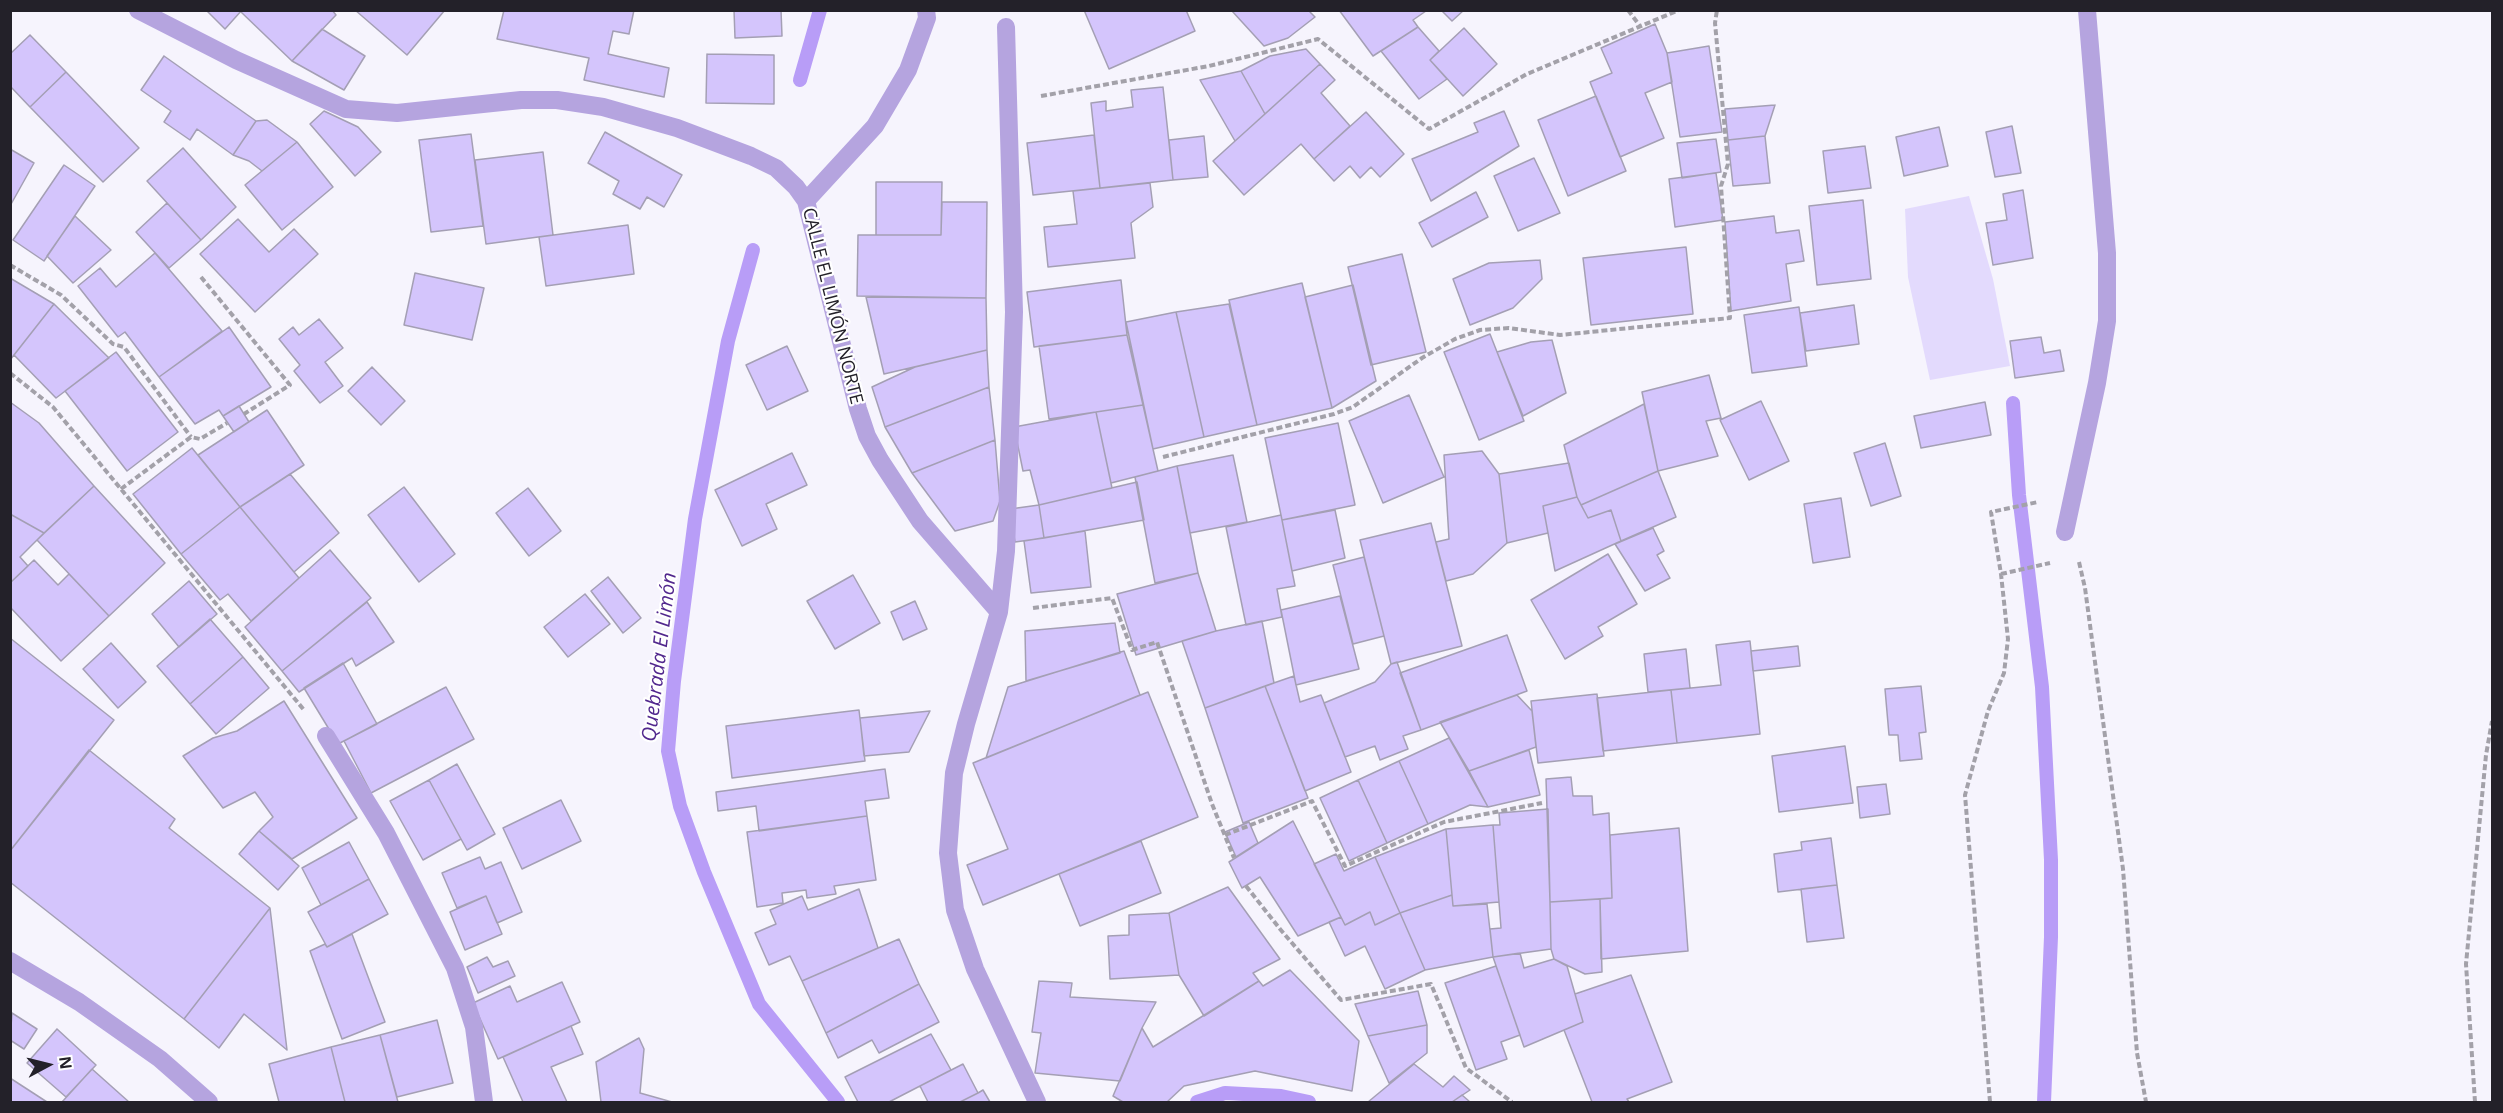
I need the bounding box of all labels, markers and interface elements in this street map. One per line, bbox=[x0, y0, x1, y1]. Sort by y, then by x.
street label: CALLE EL LIMÓN NORTE bbox=[797, 206, 867, 406]
water label: Quebrada El Limón bbox=[638, 571, 682, 743]
north arrow bbox=[18, 1035, 78, 1095]
text: N bbox=[54, 1055, 78, 1071]

